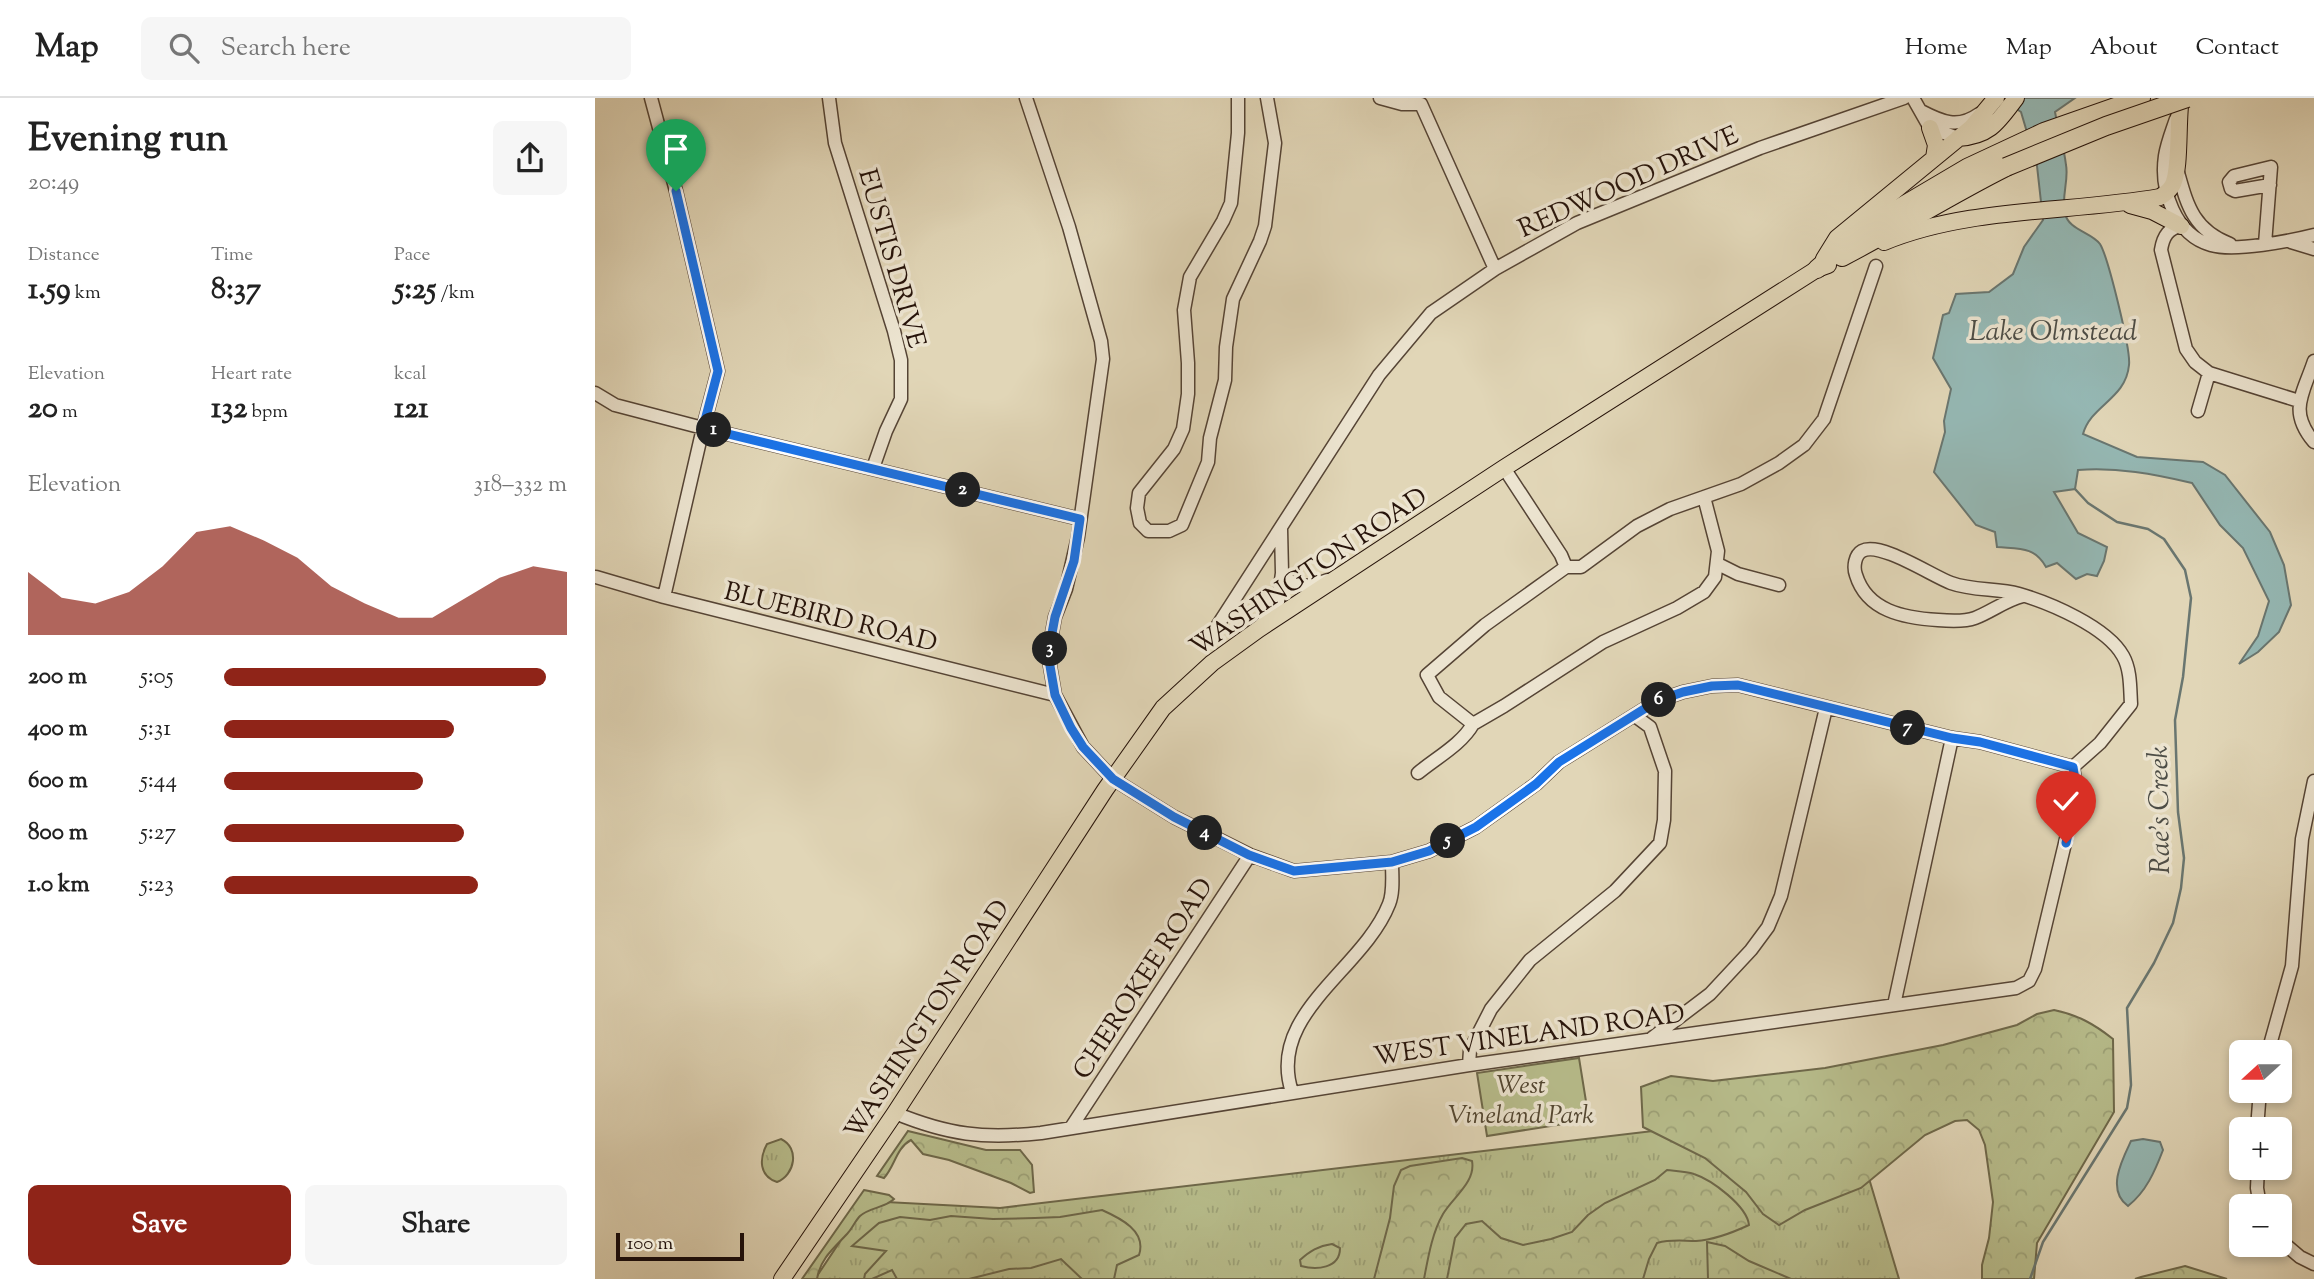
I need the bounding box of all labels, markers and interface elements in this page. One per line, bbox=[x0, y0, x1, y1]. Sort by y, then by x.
search box bbox=[141, 17, 631, 80]
text: Map bbox=[35, 24, 99, 72]
icon: search bbox=[165, 29, 203, 67]
text: Search here bbox=[221, 30, 351, 67]
text: Home bbox=[1905, 31, 1968, 65]
text: Map bbox=[2006, 31, 2052, 65]
text: About bbox=[2090, 31, 2157, 65]
text: Contact bbox=[2195, 31, 2279, 65]
text: Evening run bbox=[28, 114, 228, 168]
street label: REDWOOD DRIVE bbox=[1513, 118, 1745, 249]
pin bbox=[646, 119, 706, 191]
button: share bbox=[493, 121, 567, 195]
icon: arrive bbox=[657, 130, 695, 168]
street label: EUSTIS DRIVE bbox=[847, 165, 934, 353]
text: 20:49 bbox=[28, 167, 79, 200]
text: Distance bbox=[28, 242, 100, 269]
text: Time bbox=[211, 242, 253, 269]
text: Pace bbox=[394, 242, 430, 269]
text: 1.59 bbox=[28, 269, 71, 312]
text: 8:37 bbox=[211, 269, 261, 312]
text: 5:25 bbox=[394, 269, 436, 312]
text: km bbox=[71, 280, 101, 307]
text: /km bbox=[436, 280, 475, 307]
water label: Lake Olmstead bbox=[1969, 313, 2137, 353]
text: Elevation bbox=[28, 361, 105, 388]
text: Heart rate bbox=[211, 361, 292, 388]
text: kcal bbox=[394, 361, 427, 388]
text: 20 bbox=[28, 388, 58, 431]
text: 132 bbox=[211, 388, 247, 431]
text: 121 bbox=[394, 388, 428, 431]
text: m bbox=[58, 399, 78, 426]
text: bpm bbox=[247, 399, 288, 426]
pin: 1 bbox=[697, 412, 731, 448]
text: 1 bbox=[710, 416, 717, 443]
text: Elevation bbox=[28, 469, 121, 502]
text: 318–332 m bbox=[474, 469, 567, 502]
pin: 2 bbox=[945, 472, 981, 508]
text: 2 bbox=[958, 476, 967, 503]
street label: WASHINGTON ROAD bbox=[1183, 480, 1436, 667]
street label: BLUEBIRD ROAD bbox=[720, 574, 941, 663]
pin: 3 bbox=[1033, 632, 1067, 666]
text: 3 bbox=[1046, 635, 1053, 662]
text: 200 m bbox=[28, 661, 87, 694]
text: 5:05 bbox=[140, 661, 174, 694]
pin: 6 bbox=[1641, 682, 1677, 718]
text: 6 bbox=[1654, 686, 1663, 713]
pin: 7 bbox=[1891, 710, 1925, 746]
text: 400 m bbox=[28, 713, 88, 746]
text: 5:31 bbox=[140, 713, 171, 746]
text: 7 bbox=[1903, 714, 1912, 741]
water label: Rae's Creek bbox=[2140, 745, 2182, 874]
text: 600 m bbox=[28, 765, 88, 798]
text: 5:44 bbox=[140, 765, 177, 798]
pin bbox=[2036, 771, 2096, 843]
icon: check bbox=[2047, 782, 2085, 820]
pin: 4 bbox=[1187, 816, 1223, 850]
text: 800 m bbox=[28, 817, 88, 850]
text: 5:27 bbox=[140, 817, 176, 850]
text: 4 bbox=[1200, 819, 1209, 846]
pin: 5 bbox=[1431, 824, 1465, 858]
text: 5 bbox=[1444, 827, 1451, 854]
text: 1.0 km bbox=[28, 869, 90, 902]
text: 5:23 bbox=[140, 869, 174, 902]
street label: CHEROKEE ROAD bbox=[1065, 871, 1223, 1087]
street label: WASHINGTON ROAD bbox=[836, 893, 1020, 1148]
street label: WEST VINELAND ROAD bbox=[1371, 996, 1687, 1077]
north arrow bbox=[2229, 1040, 2293, 1102]
map controls bbox=[2229, 1040, 2292, 1257]
park label: West Vineland Park bbox=[1448, 1068, 1594, 1135]
button: + bbox=[2229, 1117, 2292, 1180]
button: Save bbox=[28, 1185, 291, 1265]
button: Share bbox=[305, 1185, 567, 1265]
button: − bbox=[2229, 1194, 2292, 1257]
scale bar bbox=[616, 1230, 744, 1262]
text: 100 m bbox=[627, 1231, 673, 1258]

